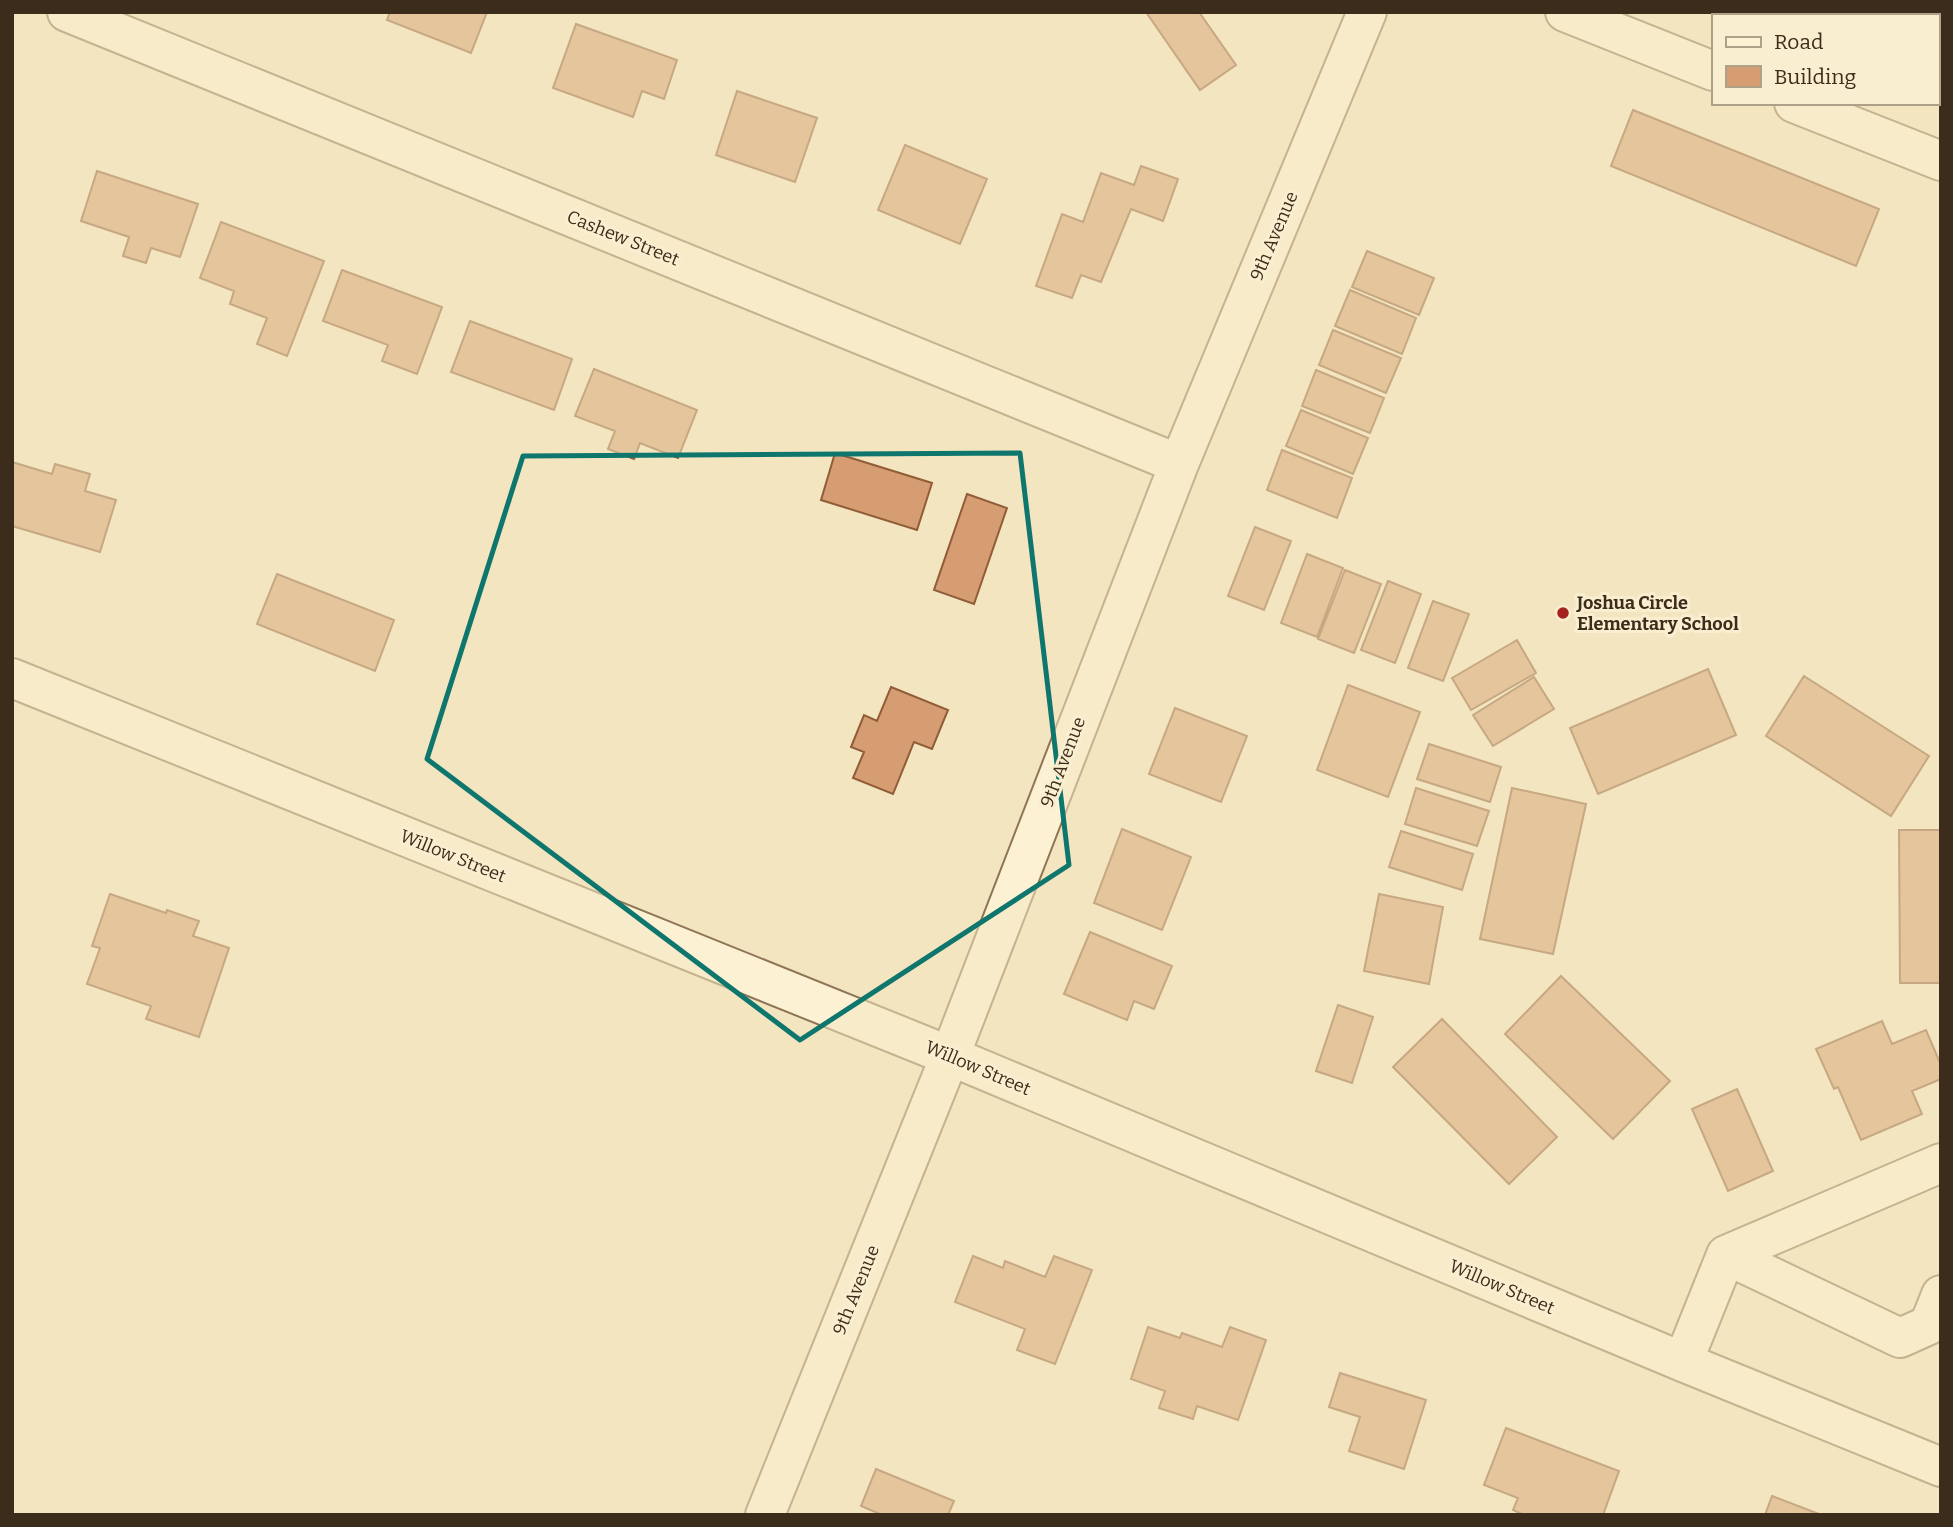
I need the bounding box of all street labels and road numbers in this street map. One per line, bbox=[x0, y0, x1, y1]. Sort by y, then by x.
street label: 9th Avenue bbox=[1245, 188, 1303, 284]
street label: Cashew Street bbox=[564, 205, 683, 271]
street label: 9th Avenue bbox=[1036, 714, 1090, 810]
street label: Willow Street bbox=[397, 825, 510, 887]
street label: Willow Street bbox=[922, 1036, 1034, 1100]
street label: 9th Avenue bbox=[828, 1242, 884, 1338]
street label: Willow Street bbox=[1446, 1255, 1558, 1319]

